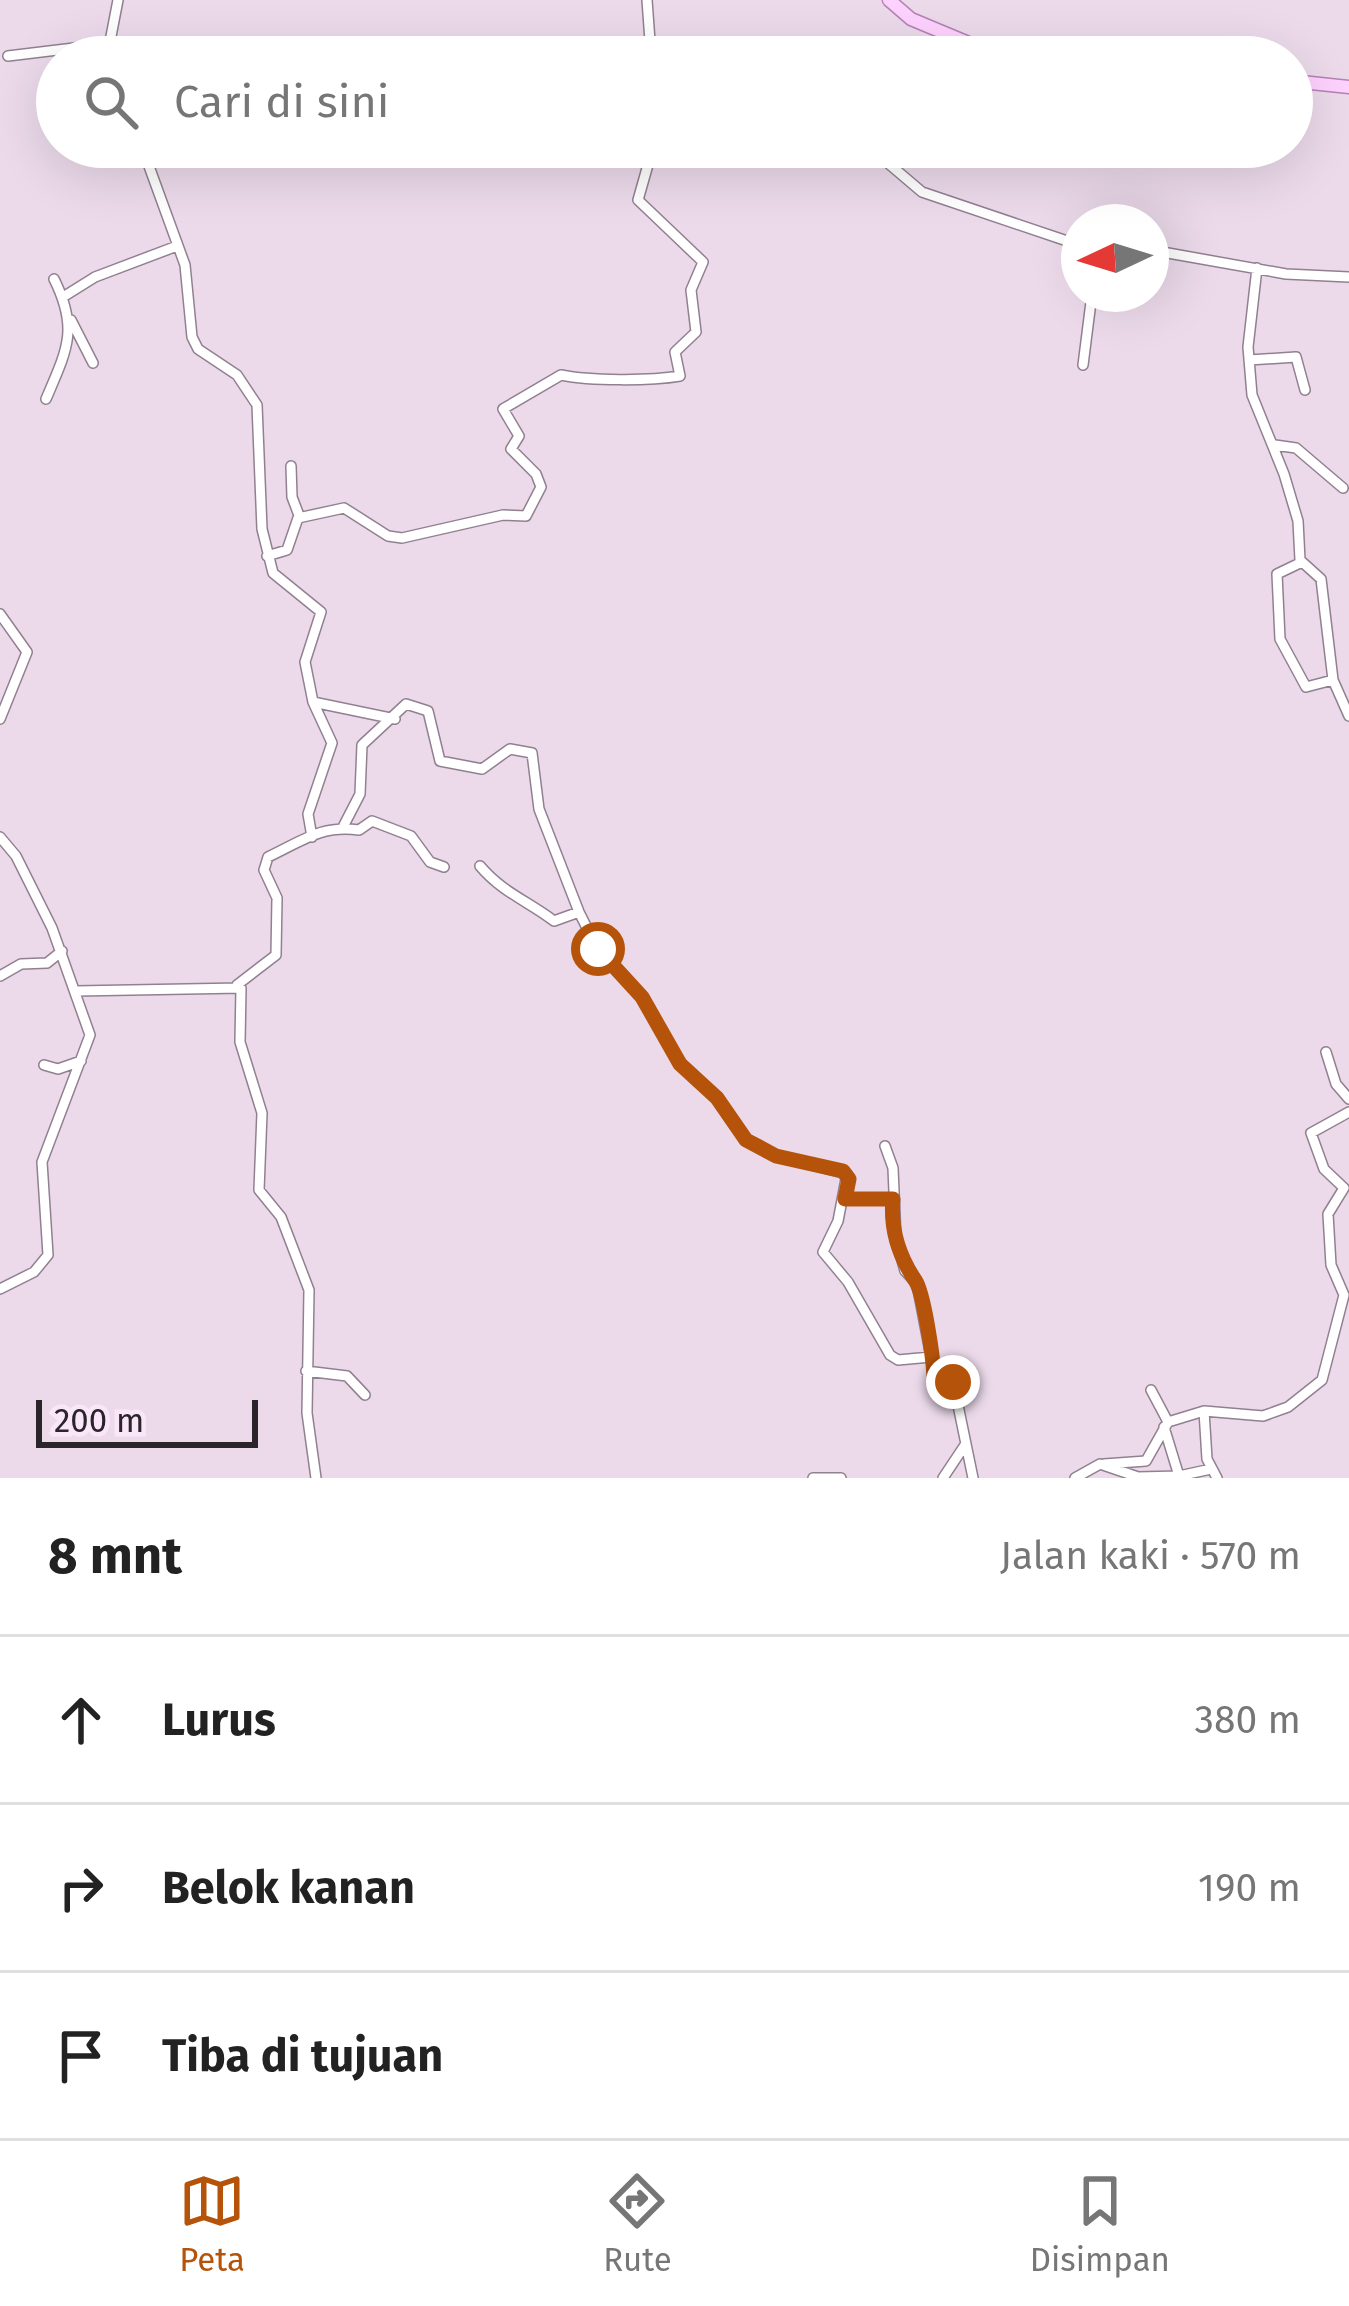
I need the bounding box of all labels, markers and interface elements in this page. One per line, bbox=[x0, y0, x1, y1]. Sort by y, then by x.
search box bbox=[36, 36, 1313, 168]
icon: search bbox=[78, 69, 144, 135]
text: Cari di sini bbox=[174, 75, 390, 129]
north arrow bbox=[1061, 204, 1169, 312]
route start bbox=[571, 922, 625, 976]
route end bbox=[926, 1355, 980, 1409]
scale bar bbox=[36, 1394, 258, 1447]
text: 200 m bbox=[54, 1401, 144, 1441]
text: 8 mnt bbox=[48, 1525, 182, 1587]
text: Jalan kaki · 570 m bbox=[1000, 1533, 1301, 1579]
icon: ahead bbox=[48, 1687, 114, 1753]
text: Lurus bbox=[162, 1693, 276, 1747]
text: 380 m bbox=[1195, 1697, 1301, 1743]
icon: right bbox=[48, 1855, 114, 1921]
text: Belok kanan bbox=[162, 1861, 415, 1915]
text: 190 m bbox=[1198, 1865, 1301, 1911]
icon: arrive bbox=[48, 2023, 114, 2089]
text: Tiba di tujuan bbox=[162, 2029, 443, 2083]
tab: Peta bbox=[179, 2168, 245, 2280]
tab: Rute bbox=[603, 2168, 672, 2280]
tab: Disimpan bbox=[1030, 2168, 1170, 2280]

